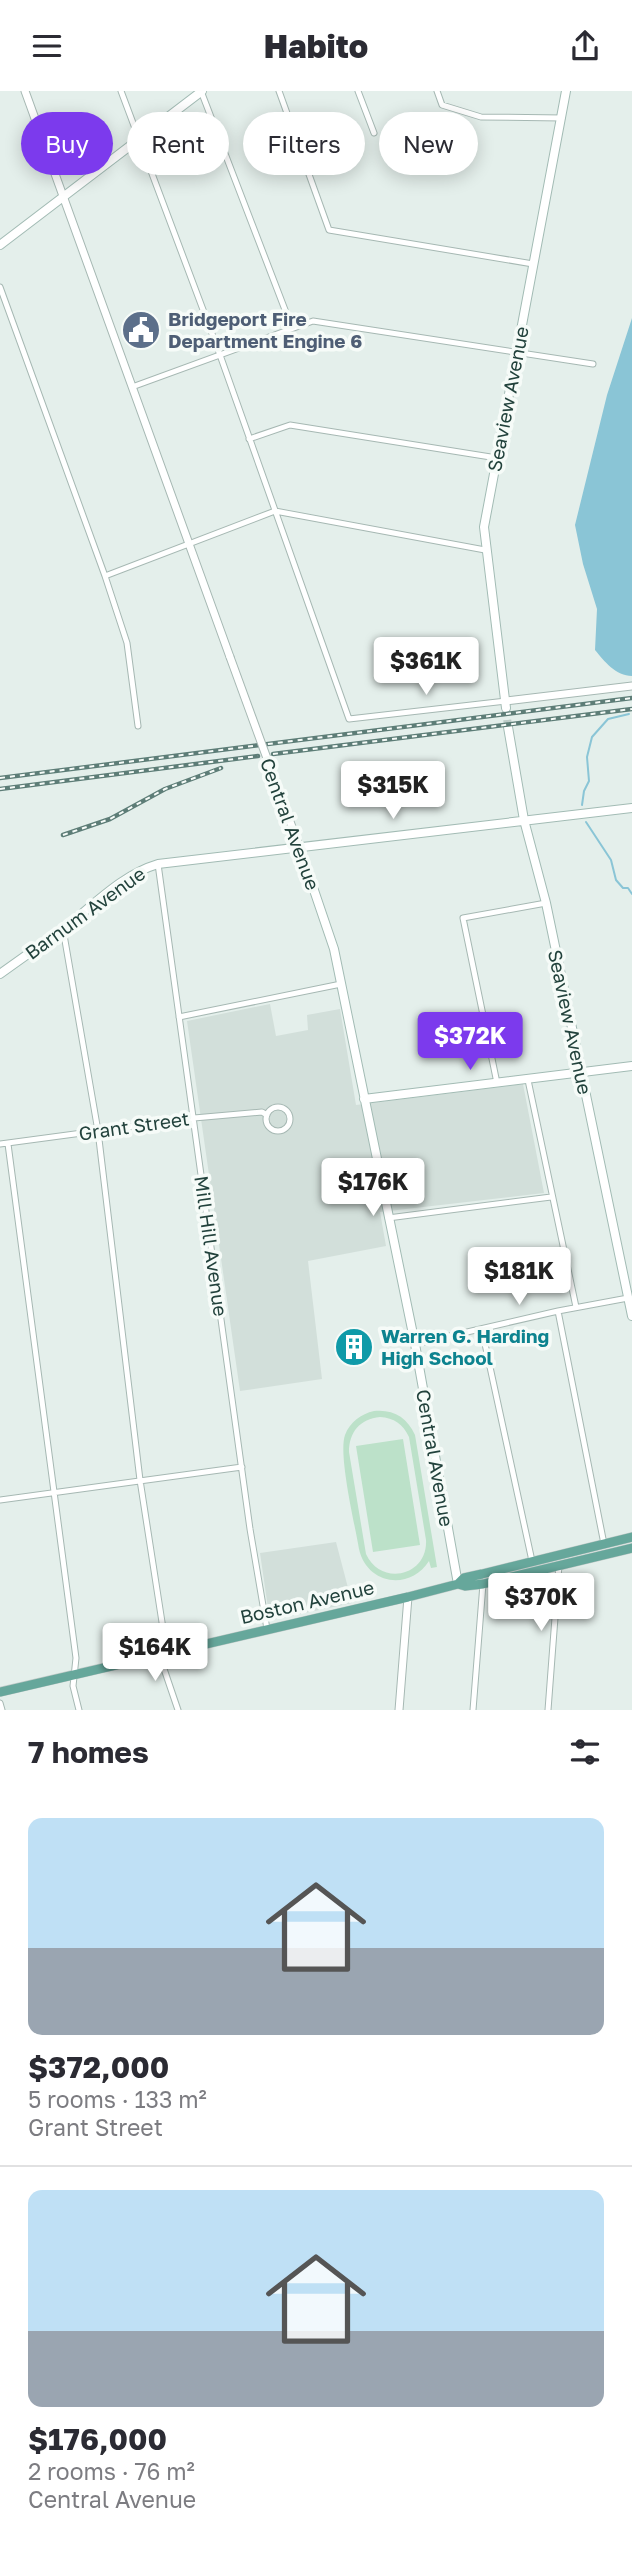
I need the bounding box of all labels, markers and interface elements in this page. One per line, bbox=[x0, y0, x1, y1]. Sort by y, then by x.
icon: menu bbox=[28, 27, 66, 65]
text: Habito bbox=[264, 27, 368, 65]
icon: share bbox=[566, 27, 604, 65]
chip: Buy bbox=[21, 112, 113, 175]
chip: Rent bbox=[127, 112, 229, 175]
chip: Filters bbox=[243, 112, 365, 175]
chip: New bbox=[379, 112, 478, 175]
place label: Bridgeport Fire Department Engine 6 bbox=[168, 307, 362, 352]
public building icon: Bridgeport Fire Department Engine 6 bbox=[120, 309, 162, 351]
street label: Seaview Avenue bbox=[482, 324, 533, 473]
pin: $361K bbox=[377, 637, 475, 697]
text: $361K bbox=[390, 646, 462, 674]
street label: Central Avenue bbox=[256, 755, 325, 893]
pin: $315K bbox=[344, 761, 442, 821]
text: $315K bbox=[357, 770, 429, 798]
street label: Barnum Avenue bbox=[20, 861, 149, 964]
street label: Seaview Avenue bbox=[544, 947, 597, 1096]
pin: $372K bbox=[421, 1013, 519, 1072]
text: $372K bbox=[434, 1021, 506, 1049]
street label: Grant Street bbox=[77, 1106, 191, 1145]
pin: $176K bbox=[324, 1159, 422, 1218]
text: $176K bbox=[337, 1167, 409, 1195]
street label: Mill Hill Avenue bbox=[190, 1174, 233, 1318]
pin: $181K bbox=[470, 1247, 568, 1307]
text: $181K bbox=[484, 1256, 554, 1284]
place label: Warren G. Harding High School bbox=[381, 1324, 549, 1369]
building icon: Warren G. Harding High School bbox=[333, 1326, 375, 1368]
street label: Central Avenue bbox=[412, 1388, 459, 1528]
pin: $370K bbox=[492, 1573, 590, 1633]
street label: Boston Avenue bbox=[238, 1575, 376, 1628]
text: $370K bbox=[504, 1582, 578, 1610]
pin: $164K bbox=[106, 1623, 204, 1683]
text: $164K bbox=[119, 1632, 191, 1660]
icon: filters bbox=[566, 1733, 604, 1771]
text: 7 homes bbox=[28, 1734, 149, 1770]
icon: home bbox=[253, 1864, 379, 1990]
text: $372,000 bbox=[28, 2049, 169, 2085]
text: 5 rooms · 133 m² bbox=[28, 2085, 207, 2113]
text: Grant Street bbox=[28, 2113, 163, 2141]
icon: home bbox=[253, 2236, 379, 2362]
text: $176,000 bbox=[28, 2421, 167, 2457]
text: 2 rooms · 76 m² bbox=[28, 2457, 195, 2485]
text: Central Avenue bbox=[28, 2485, 196, 2513]

